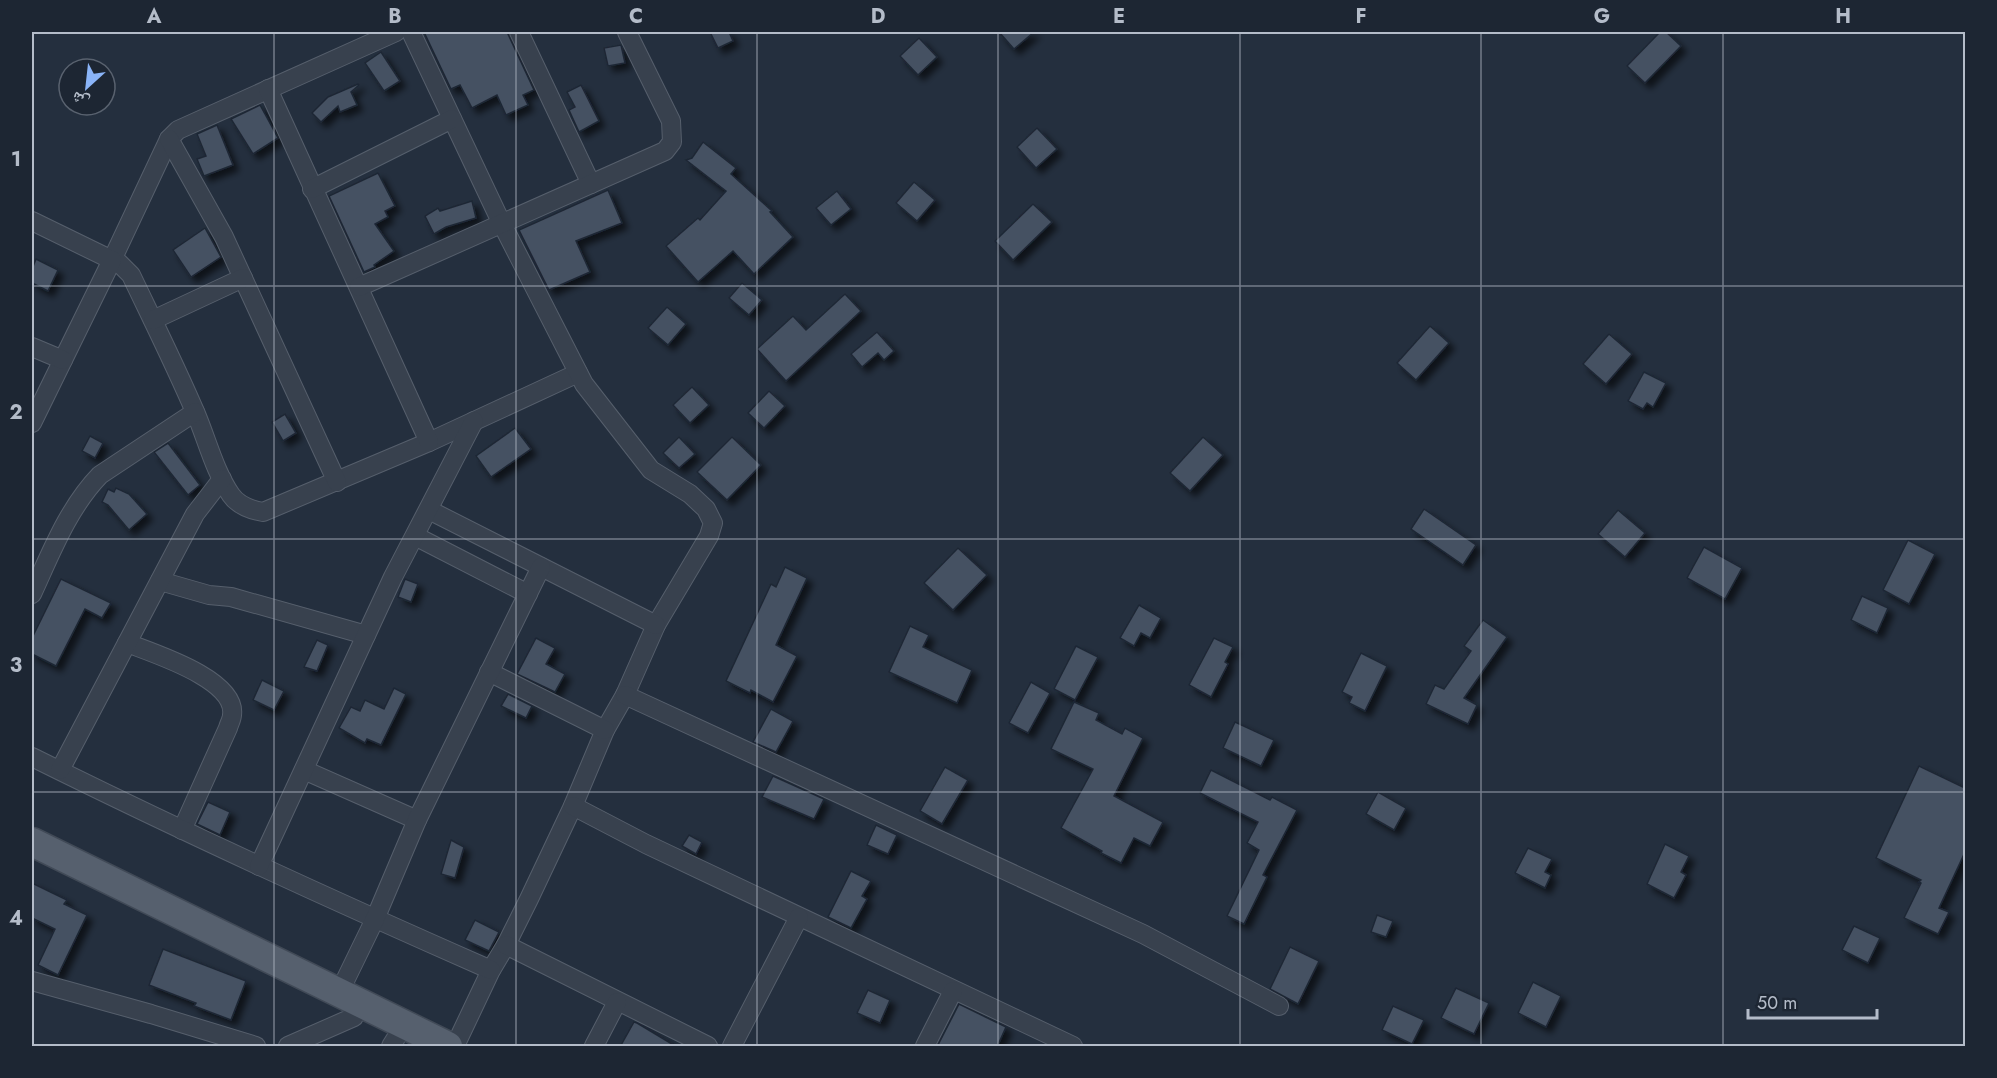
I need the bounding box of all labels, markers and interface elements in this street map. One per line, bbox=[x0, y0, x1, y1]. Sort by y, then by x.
text: A bbox=[146, 2, 162, 31]
text: B bbox=[388, 2, 402, 31]
text: C bbox=[629, 2, 643, 31]
text: D bbox=[871, 2, 885, 31]
text: E bbox=[1113, 2, 1125, 31]
text: F bbox=[1355, 2, 1367, 31]
text: G bbox=[1594, 2, 1610, 31]
text: H bbox=[1835, 2, 1851, 31]
north arrow bbox=[57, 57, 117, 117]
text: ش bbox=[68, 86, 93, 114]
text: 1 bbox=[11, 145, 21, 174]
text: 2 bbox=[9, 398, 23, 427]
text: 3 bbox=[10, 651, 22, 680]
text: 4 bbox=[9, 904, 23, 933]
scale bar bbox=[1748, 982, 1877, 1020]
text: 50 m bbox=[1757, 990, 1797, 1016]

